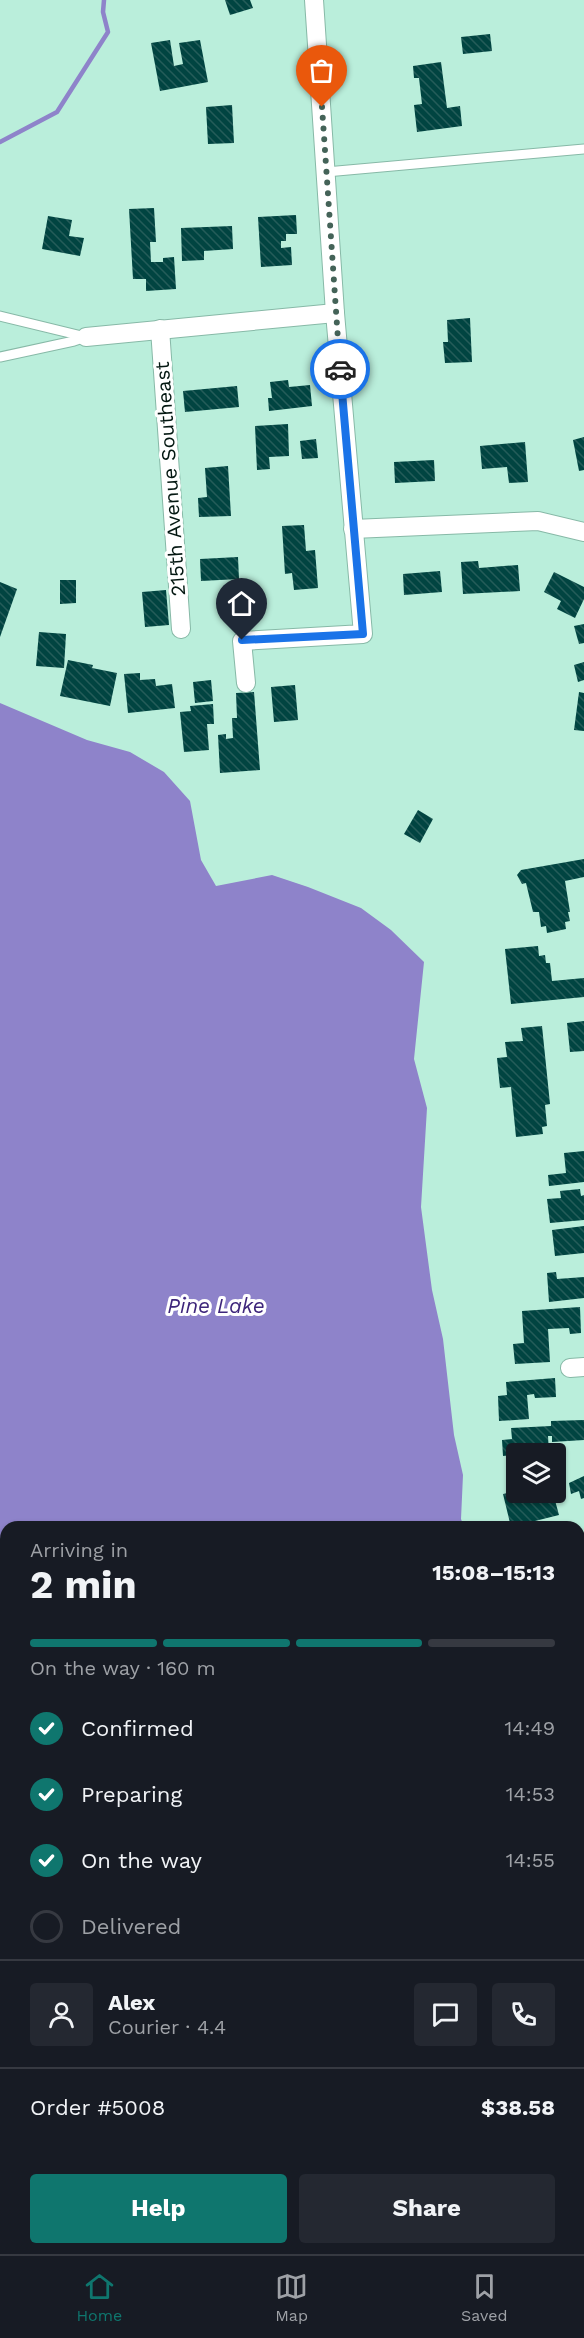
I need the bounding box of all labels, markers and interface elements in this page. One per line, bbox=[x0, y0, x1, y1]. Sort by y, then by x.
pin bbox=[296, 45, 347, 107]
icon: bag bbox=[305, 54, 338, 87]
courier bbox=[310, 339, 370, 399]
icon: car bbox=[324, 353, 357, 386]
street label: 215th Avenue Southeast bbox=[150, 360, 190, 597]
pin bbox=[216, 578, 267, 640]
icon: home bbox=[225, 587, 258, 620]
water label: Pine Lake bbox=[167, 1293, 265, 1318]
map controls bbox=[506, 1443, 566, 1503]
button: layers bbox=[506, 1443, 566, 1503]
text: Arriving in bbox=[30, 1538, 128, 1562]
text: 15:08–15:13 bbox=[432, 1560, 555, 1585]
text: 2 min bbox=[30, 1562, 137, 1607]
text: On the way · 160 m bbox=[30, 1656, 215, 1680]
icon: check bbox=[30, 1712, 63, 1745]
text: Confirmed bbox=[81, 1716, 194, 1741]
text: 14:49 bbox=[505, 1716, 555, 1740]
icon: check bbox=[30, 1778, 63, 1811]
text: Preparing bbox=[81, 1782, 182, 1807]
text: 14:53 bbox=[506, 1782, 555, 1806]
icon: check bbox=[30, 1844, 63, 1877]
text: On the way bbox=[81, 1848, 202, 1873]
text: 14:55 bbox=[506, 1848, 555, 1872]
text: Delivered bbox=[81, 1914, 181, 1939]
button: person bbox=[30, 1983, 93, 2046]
button: chat bbox=[414, 1983, 477, 2046]
button: phone bbox=[492, 1983, 555, 2046]
text: Alex bbox=[108, 1990, 155, 2015]
text: Courier · 4.4 bbox=[108, 2015, 226, 2039]
text: Order #5008 bbox=[30, 2095, 165, 2120]
text: $38.58 bbox=[481, 2095, 555, 2120]
button: Help bbox=[30, 2174, 287, 2243]
button: Share bbox=[299, 2174, 555, 2243]
tab: Home bbox=[76, 2270, 122, 2325]
tab: Map bbox=[275, 2270, 308, 2325]
tab: Saved bbox=[461, 2270, 508, 2325]

